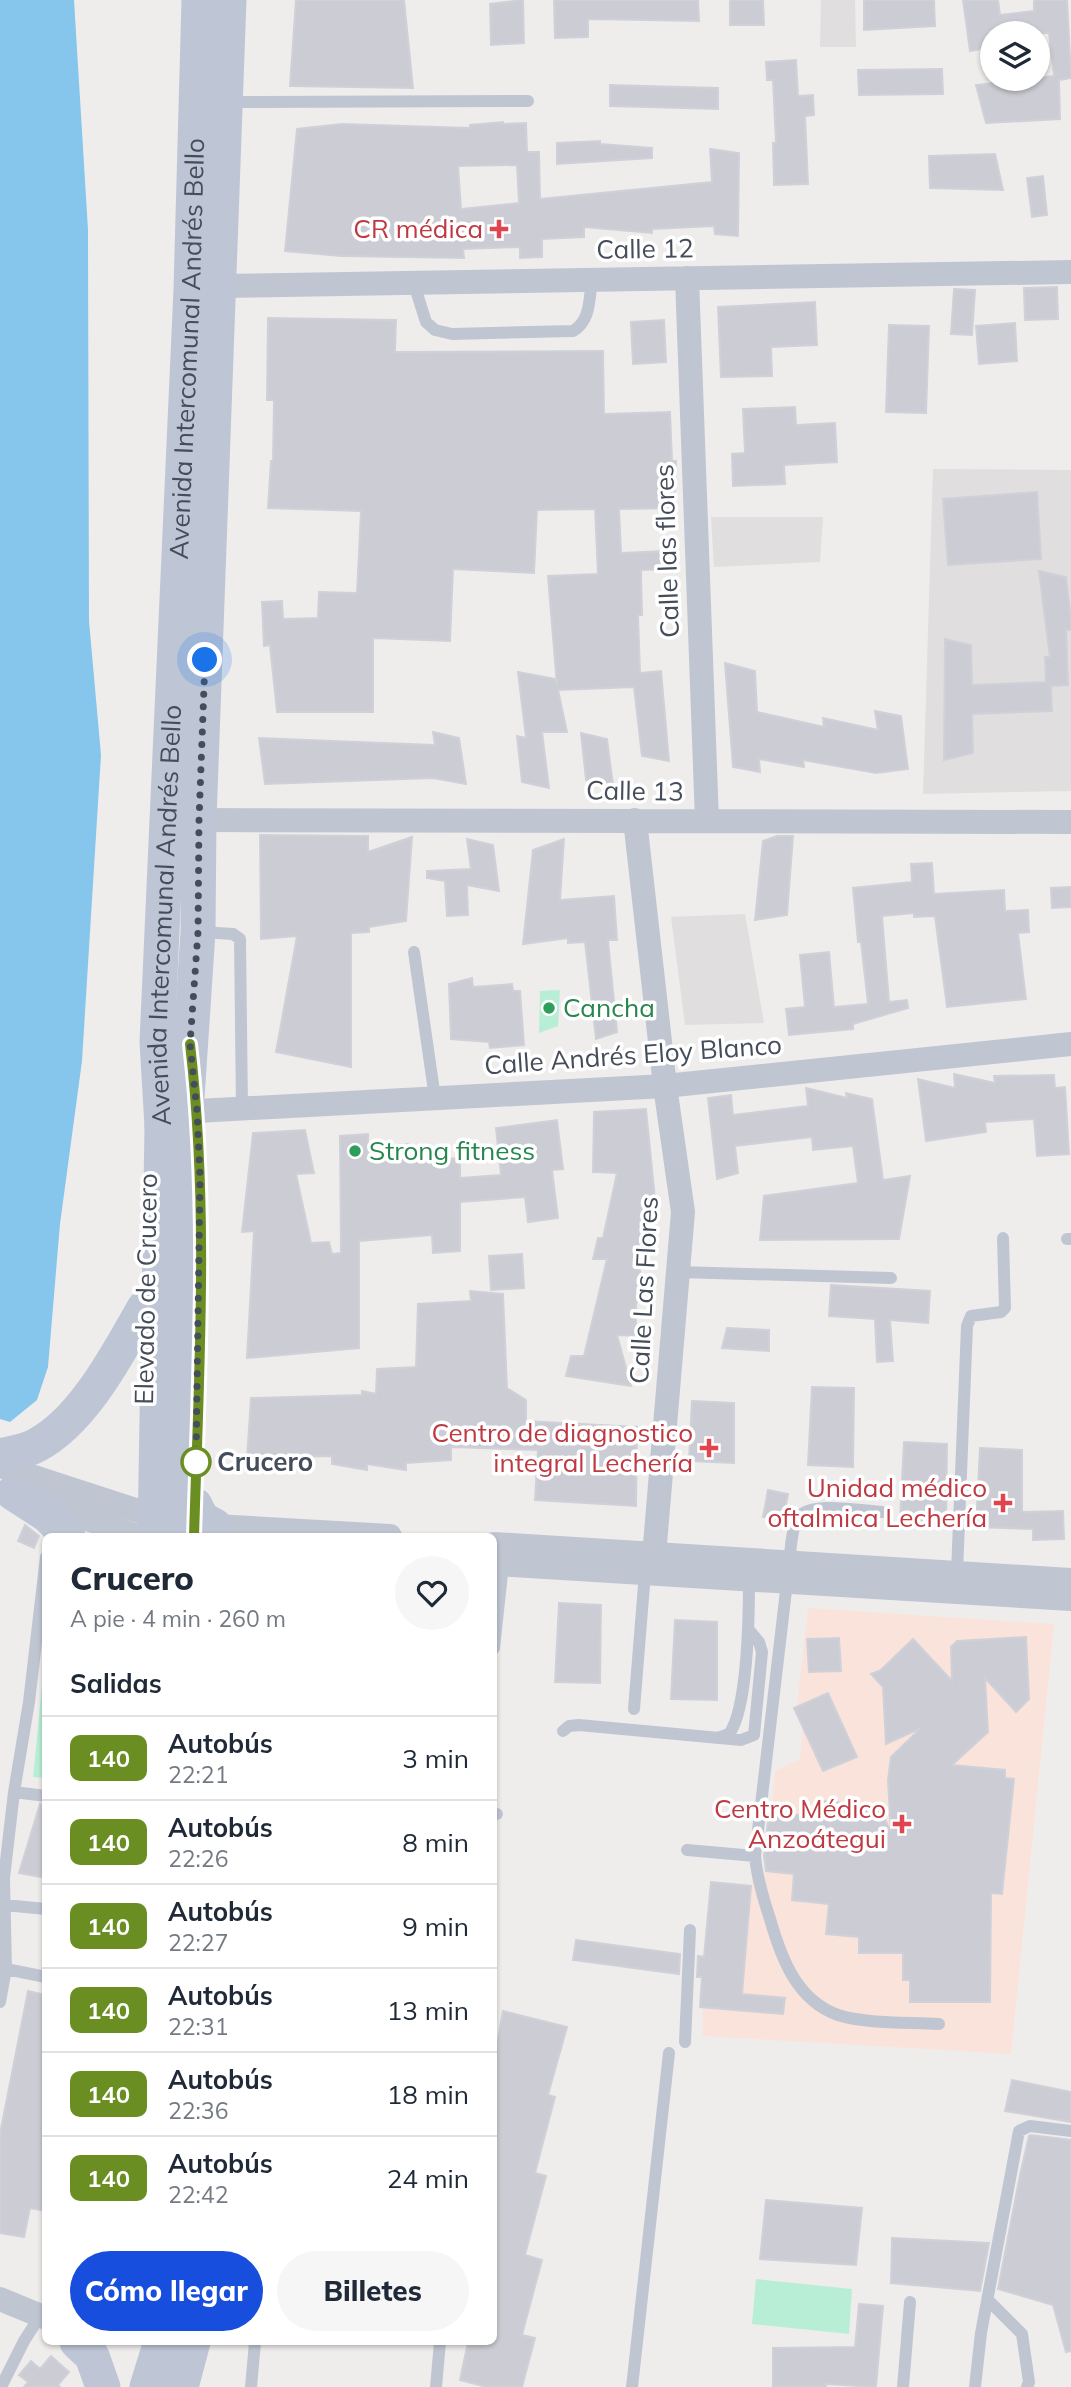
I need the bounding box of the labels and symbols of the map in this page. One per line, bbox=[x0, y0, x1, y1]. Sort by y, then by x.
street label: Avenida Intercomunal Andrés Bello bbox=[162, 138, 211, 560]
place label: CR médica bbox=[353, 212, 483, 245]
marker: CR médica bbox=[489, 219, 509, 239]
street label: Calle 12 bbox=[596, 231, 694, 266]
street label: Calle las flores bbox=[647, 464, 686, 638]
your location bbox=[187, 642, 222, 677]
street label: Avenida Intercomunal Andrés Bello bbox=[140, 704, 188, 1127]
street label: Calle 13 bbox=[586, 773, 684, 808]
place label: Cancha bbox=[563, 991, 655, 1024]
marker: Cancha bbox=[541, 1000, 557, 1016]
street label: Calle Andrés Eloy Blanco bbox=[483, 1028, 783, 1081]
place label: Strong fitness bbox=[369, 1134, 535, 1167]
marker: Strong fitness bbox=[347, 1143, 363, 1159]
street label: Elevado de Crucero bbox=[127, 1173, 164, 1405]
street label: Calle Las Flores bbox=[622, 1195, 665, 1385]
place label: Centro de diagnostico integral Lechería bbox=[432, 1416, 693, 1479]
marker: Centro de diagnostico integral Lechería bbox=[699, 1438, 719, 1458]
place label: Crucero bbox=[217, 1445, 313, 1478]
marker: Crucero bbox=[181, 1447, 211, 1477]
place label: Unidad médico oftalmica Lechería bbox=[767, 1471, 987, 1534]
marker: Unidad médico oftalmica Lechería bbox=[993, 1493, 1013, 1513]
place label: Centro Médico Anzoátegui bbox=[714, 1792, 886, 1855]
marker: Centro Médico Anzoátegui bbox=[892, 1814, 912, 1834]

